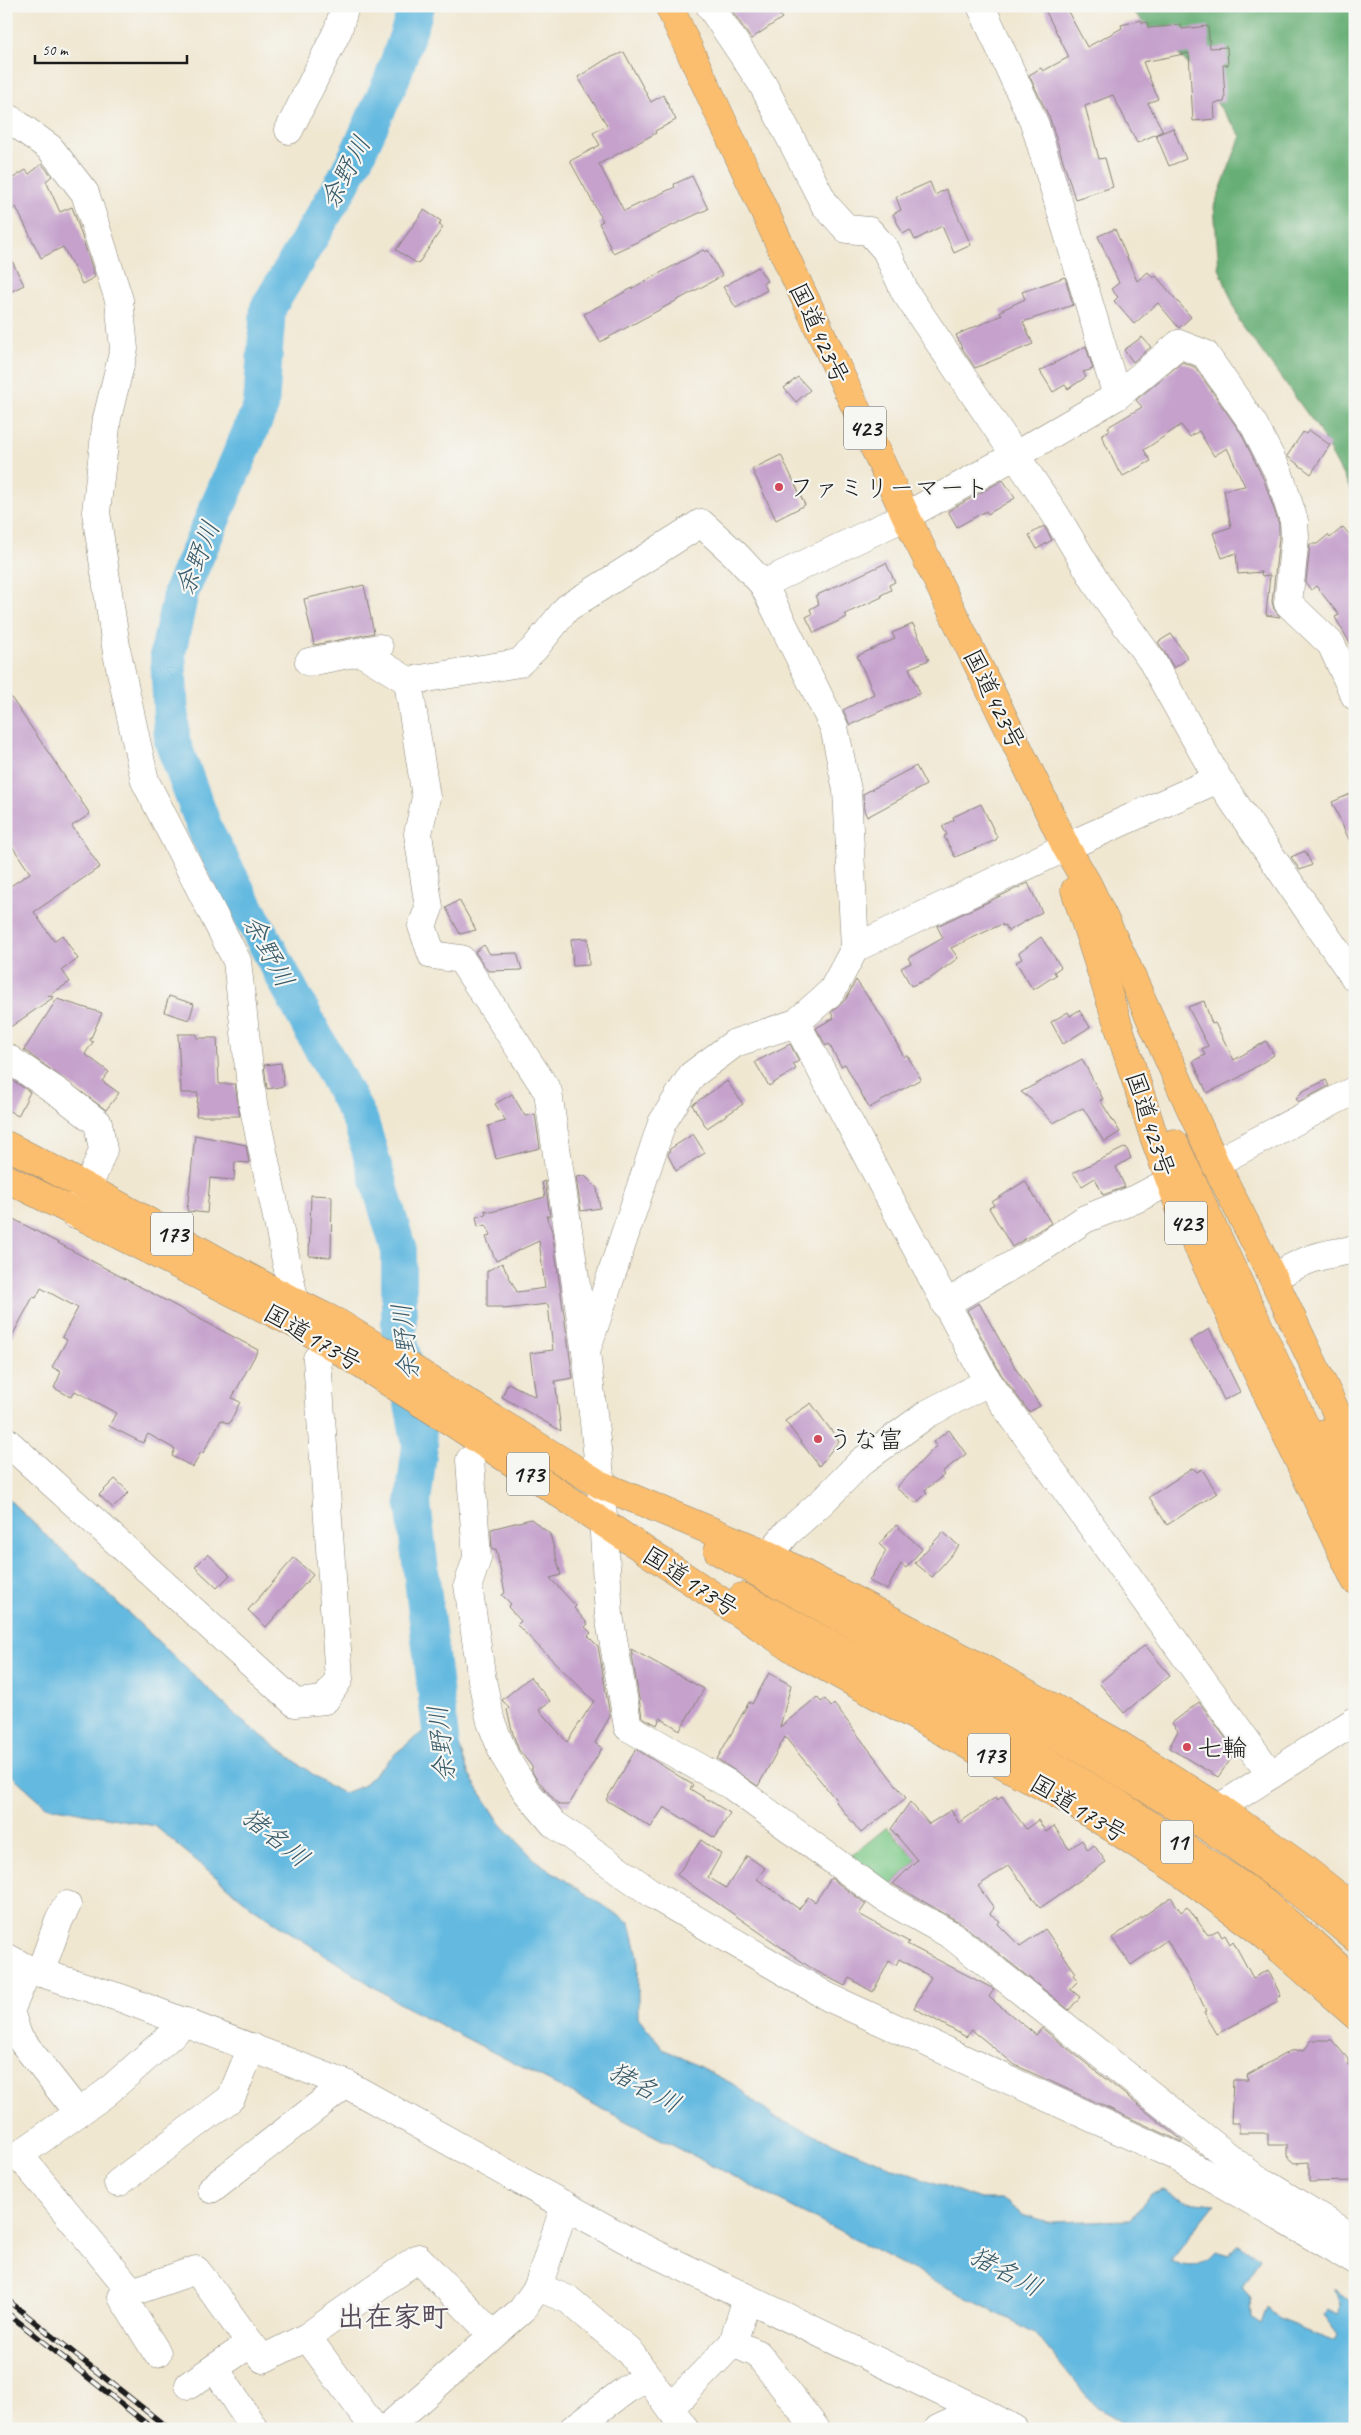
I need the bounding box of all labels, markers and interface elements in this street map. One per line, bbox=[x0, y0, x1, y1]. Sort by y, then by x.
scale bar bbox=[35, 32, 188, 64]
text: 50 m bbox=[42, 41, 69, 60]
water label: 余野川 bbox=[313, 130, 378, 214]
street label: 国道423号 bbox=[782, 277, 857, 389]
road number: 423 bbox=[844, 406, 886, 449]
place label: ファミリーマート bbox=[789, 472, 990, 504]
marker: ファミリーマート bbox=[773, 481, 785, 493]
water label: 余野川 bbox=[168, 516, 227, 601]
street label: 国道423号 bbox=[956, 644, 1032, 755]
water label: 余野川 bbox=[236, 909, 301, 993]
street label: 国道423号 bbox=[1118, 1068, 1182, 1181]
road number: 423 bbox=[1165, 1202, 1207, 1244]
road number: 173 bbox=[151, 1212, 193, 1256]
street label: 国道173号 bbox=[257, 1297, 368, 1379]
water label: 余野川 bbox=[385, 1301, 426, 1382]
place label: うな富 bbox=[828, 1424, 903, 1456]
marker: うな富 bbox=[812, 1433, 824, 1445]
road number: 173 bbox=[507, 1452, 549, 1496]
street label: 国道173号 bbox=[636, 1539, 745, 1625]
water label: 余野川 bbox=[421, 1703, 462, 1784]
place label: 七輪 bbox=[1197, 1732, 1247, 1764]
road number: 173 bbox=[968, 1734, 1010, 1776]
marker: 七輪 bbox=[1181, 1741, 1193, 1753]
street label: 国道173号 bbox=[1024, 1767, 1133, 1851]
water label: 猪名川 bbox=[235, 1800, 316, 1875]
road number: 11 bbox=[1161, 1820, 1193, 1864]
water label: 猪名川 bbox=[603, 2054, 687, 2121]
water label: 猪名川 bbox=[964, 2239, 1048, 2304]
district label: 出在家町 bbox=[337, 2299, 449, 2334]

